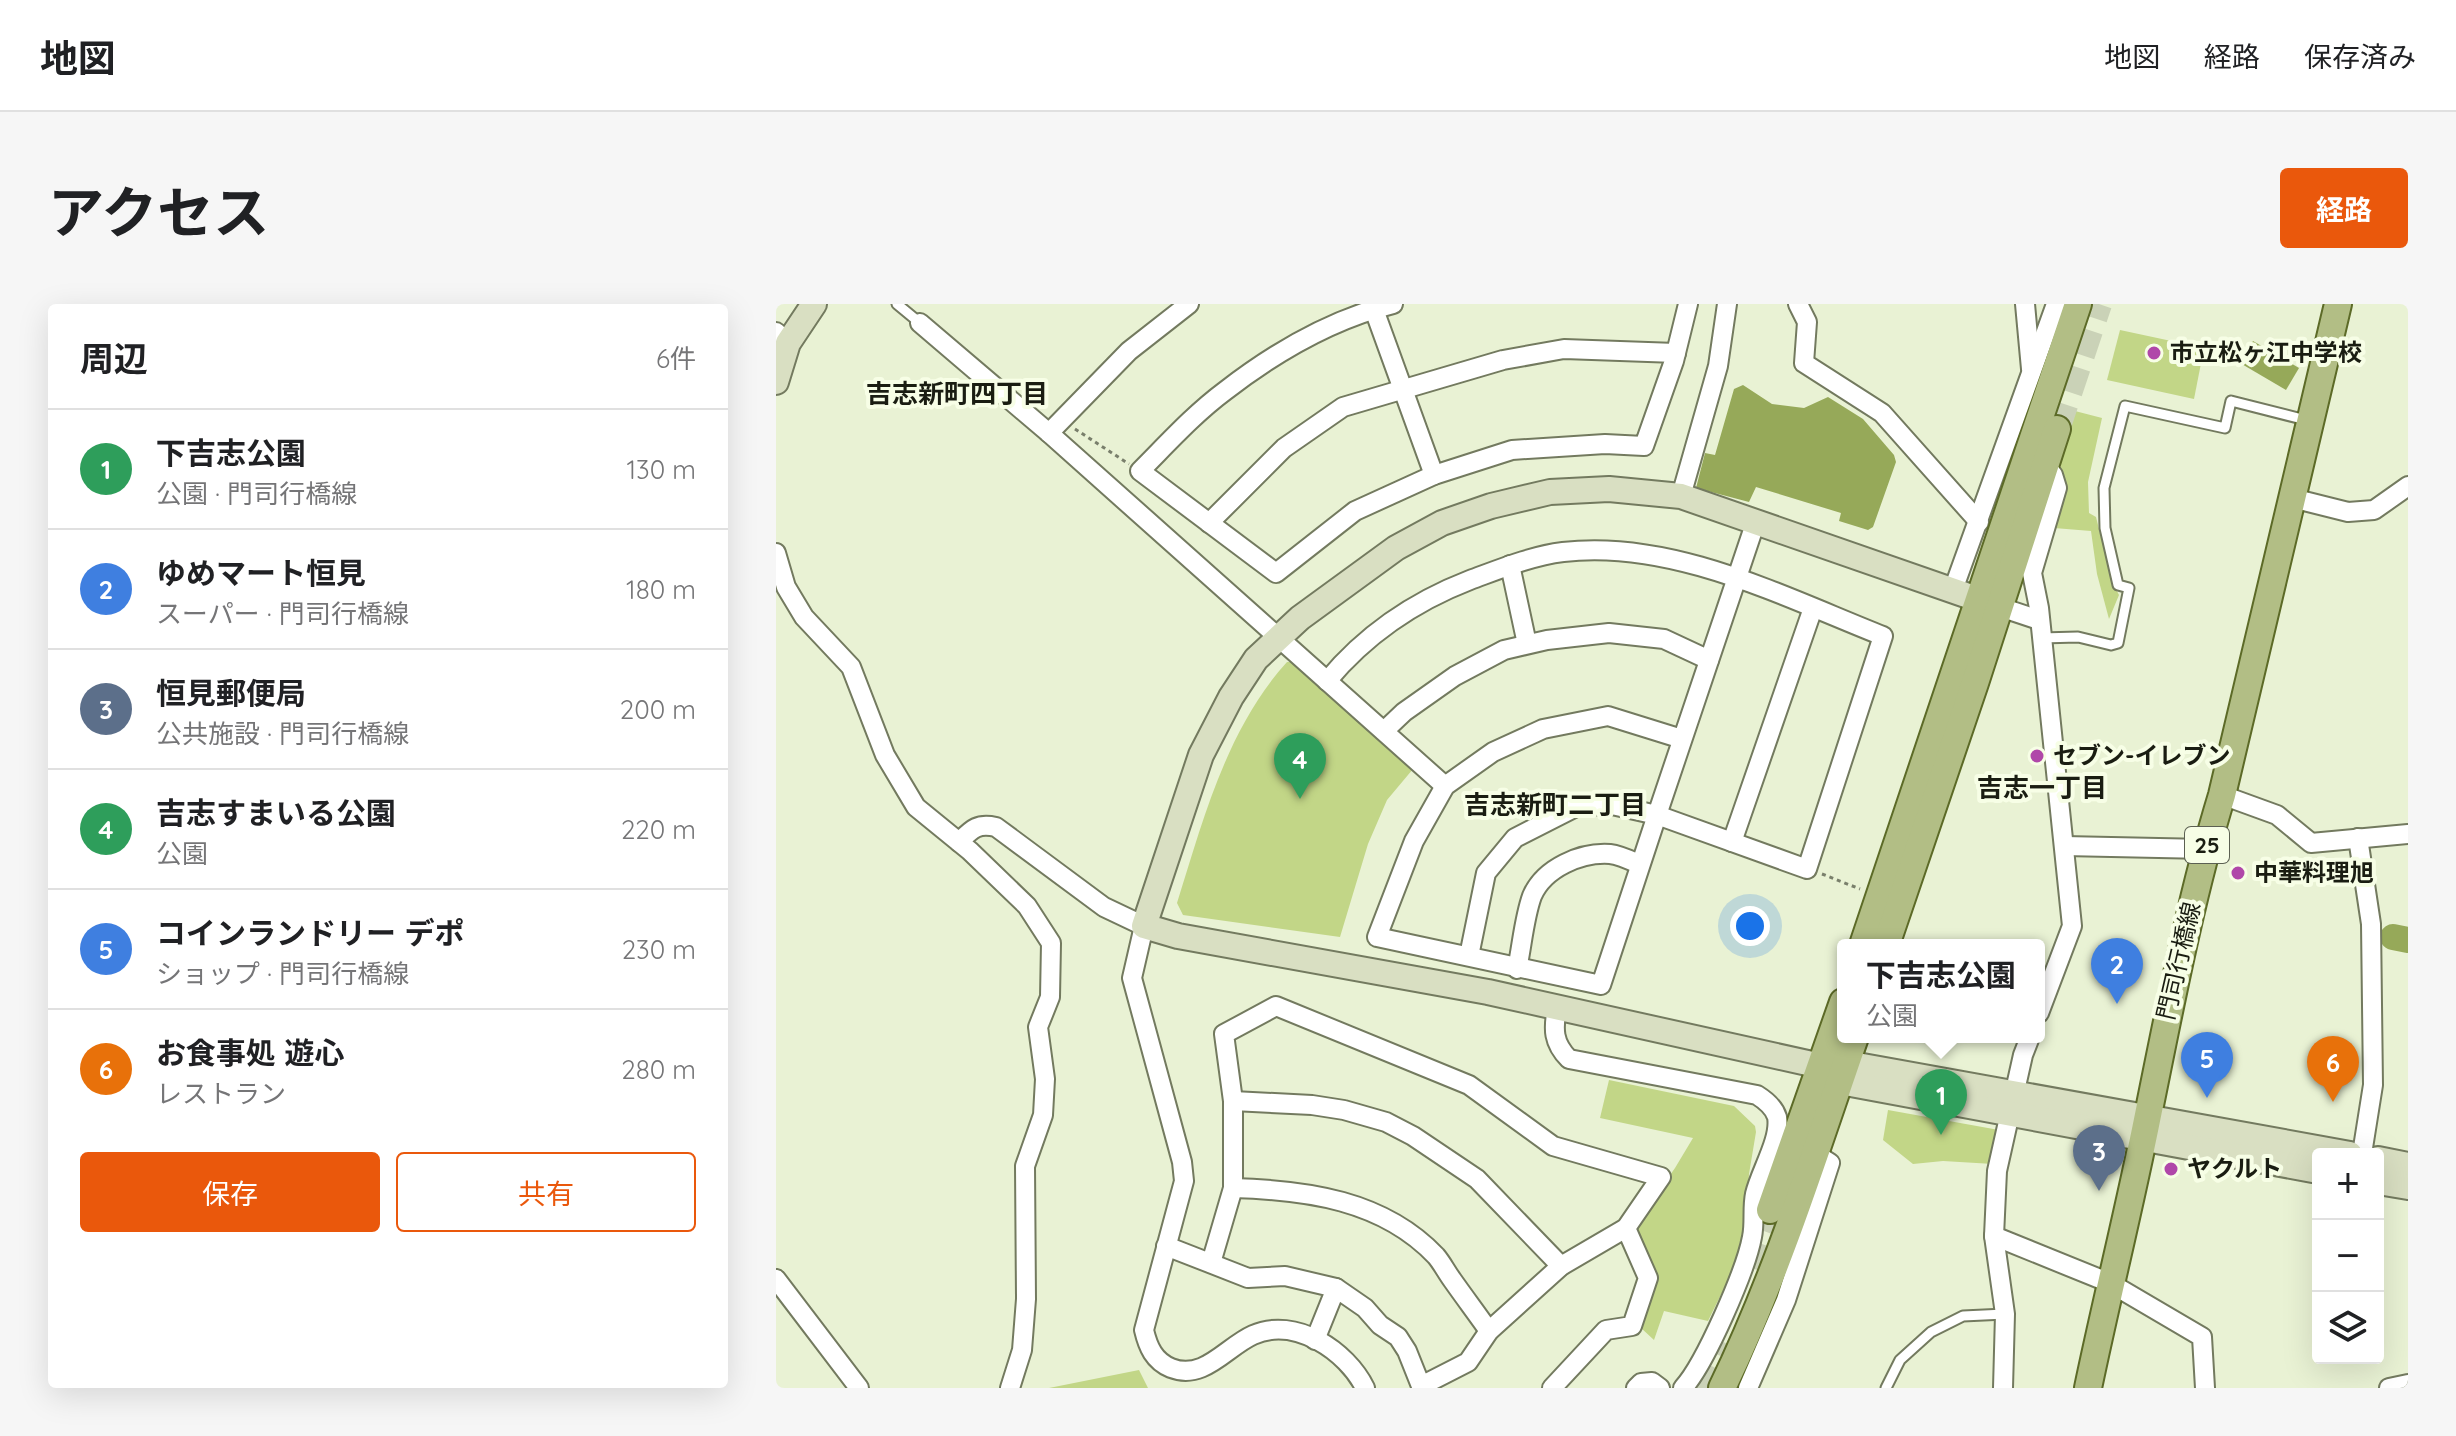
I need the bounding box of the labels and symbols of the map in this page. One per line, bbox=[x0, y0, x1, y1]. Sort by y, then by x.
place label: 市立松ヶ江中学校 bbox=[2170, 337, 2362, 367]
marker: 市立松ヶ江中学校 bbox=[2145, 344, 2163, 362]
district label: 吉志新町四丁目 bbox=[866, 377, 1048, 410]
pin: 4 bbox=[1274, 733, 1326, 799]
place label: セブン-イレブン bbox=[2053, 740, 2231, 770]
marker: セブン-イレブン bbox=[2028, 747, 2046, 765]
district label: 吉志一丁目 bbox=[1977, 771, 2107, 804]
district label: 吉志新町二丁目 bbox=[1464, 788, 1646, 821]
road number: 25 bbox=[2185, 827, 2229, 863]
place label: 中華料理旭 bbox=[2254, 857, 2374, 887]
marker: 中華料理旭 bbox=[2229, 864, 2247, 882]
street label: 門司行橋線 bbox=[2150, 899, 2206, 1023]
your location bbox=[1730, 906, 1770, 946]
pin: 2 bbox=[2091, 938, 2143, 1004]
pin: 5 bbox=[2181, 1032, 2233, 1098]
pin: 6 bbox=[2307, 1036, 2359, 1102]
pin: 1 bbox=[1915, 1069, 1967, 1135]
pin: 3 bbox=[2073, 1125, 2125, 1191]
place label: ヤクルト bbox=[2187, 1153, 2282, 1183]
marker: ヤクルト bbox=[2162, 1160, 2180, 1178]

